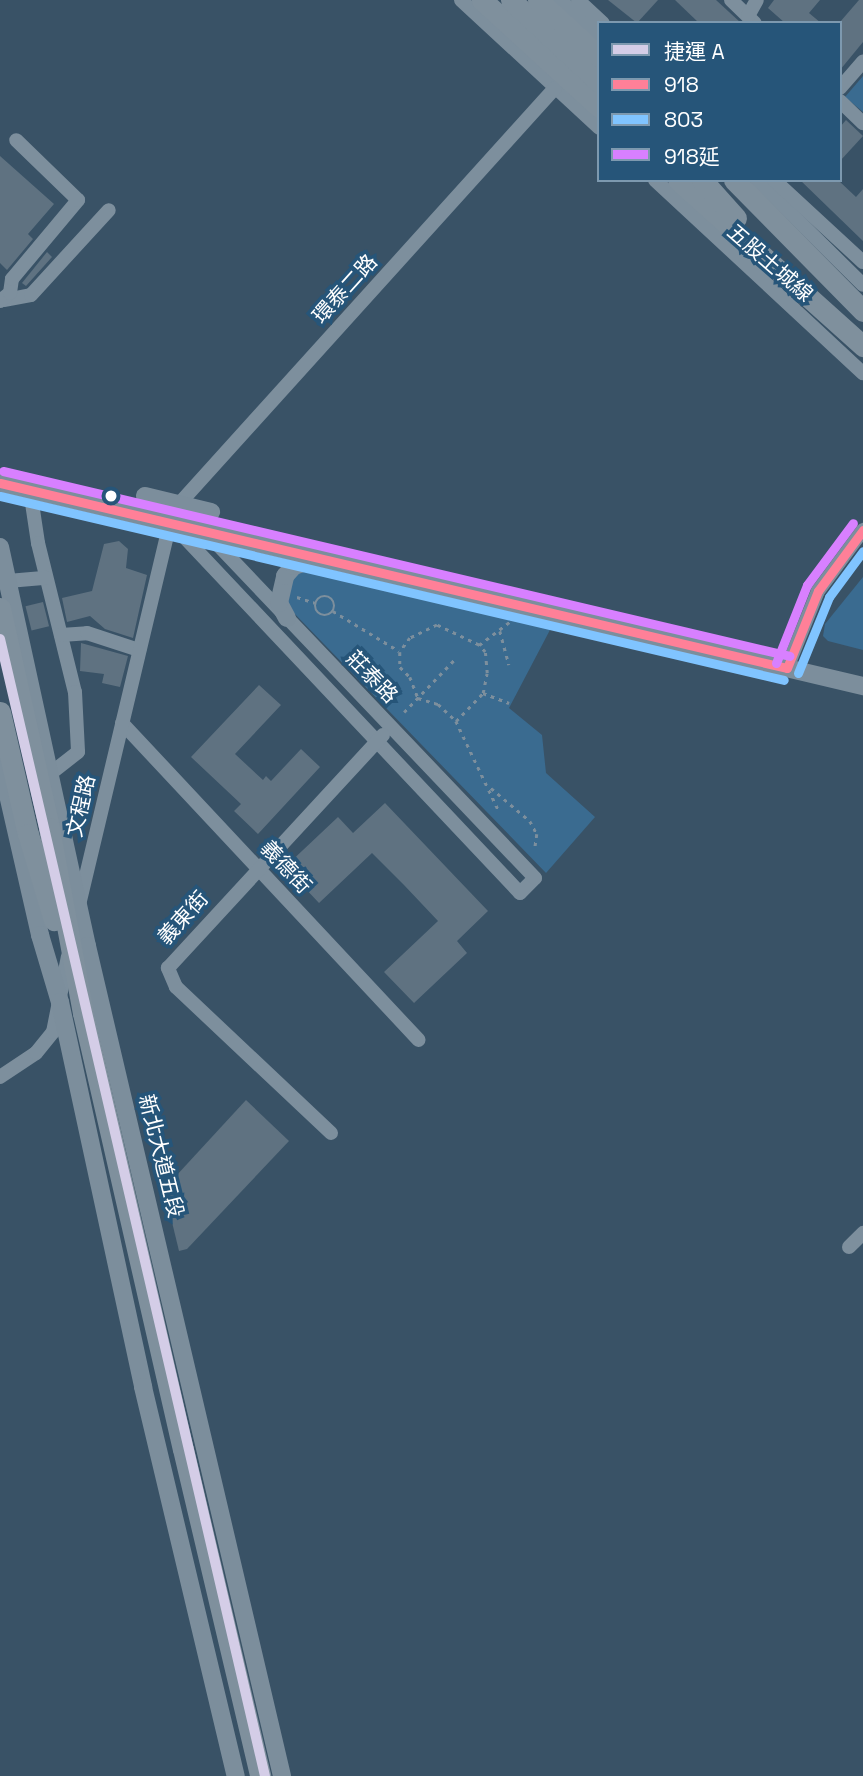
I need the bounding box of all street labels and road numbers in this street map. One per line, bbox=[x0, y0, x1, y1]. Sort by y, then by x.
street label: 五股土城線 bbox=[722, 219, 818, 307]
street label: 環泰二路 bbox=[308, 249, 382, 329]
street label: 莊泰路 bbox=[341, 646, 403, 708]
street label: 文程路 bbox=[62, 772, 100, 840]
street label: 義德街 bbox=[255, 835, 317, 899]
street label: 義東街 bbox=[153, 886, 213, 950]
street label: 新北大道五段 bbox=[134, 1092, 188, 1220]

